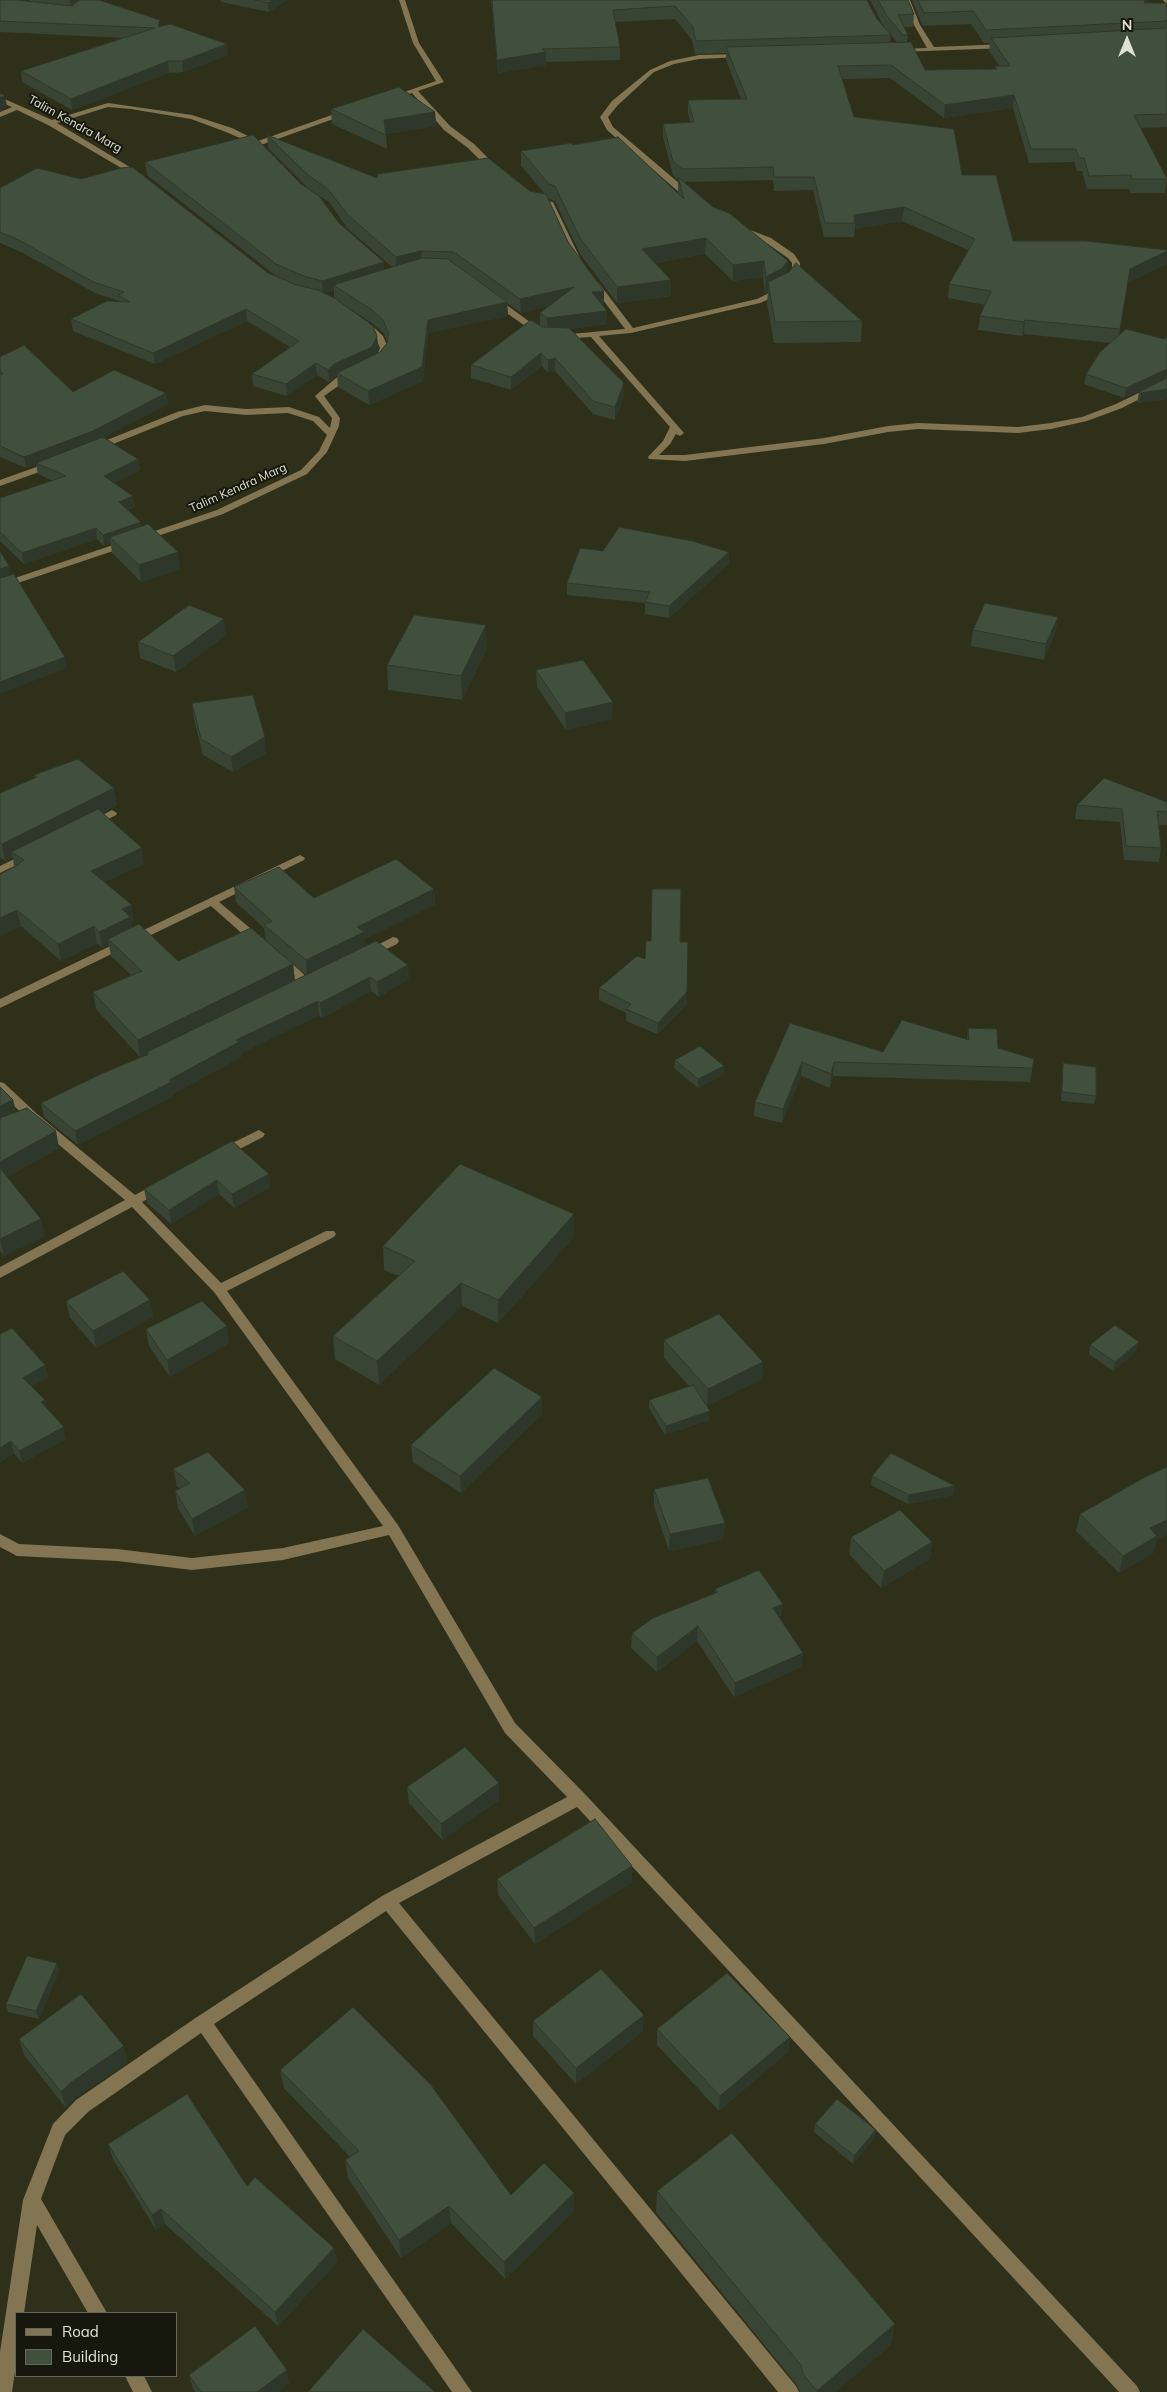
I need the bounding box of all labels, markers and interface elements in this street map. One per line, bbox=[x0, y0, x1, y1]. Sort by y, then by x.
north arrow bbox=[1102, 15, 1152, 65]
text: N bbox=[1122, 16, 1132, 34]
street label: Talim Kendra Marg bbox=[26, 92, 124, 156]
street label: Talim Kendra Marg bbox=[187, 460, 289, 516]
legend bbox=[15, 2312, 178, 2377]
text: Road bbox=[62, 2322, 99, 2341]
text: Building bbox=[62, 2347, 118, 2366]

